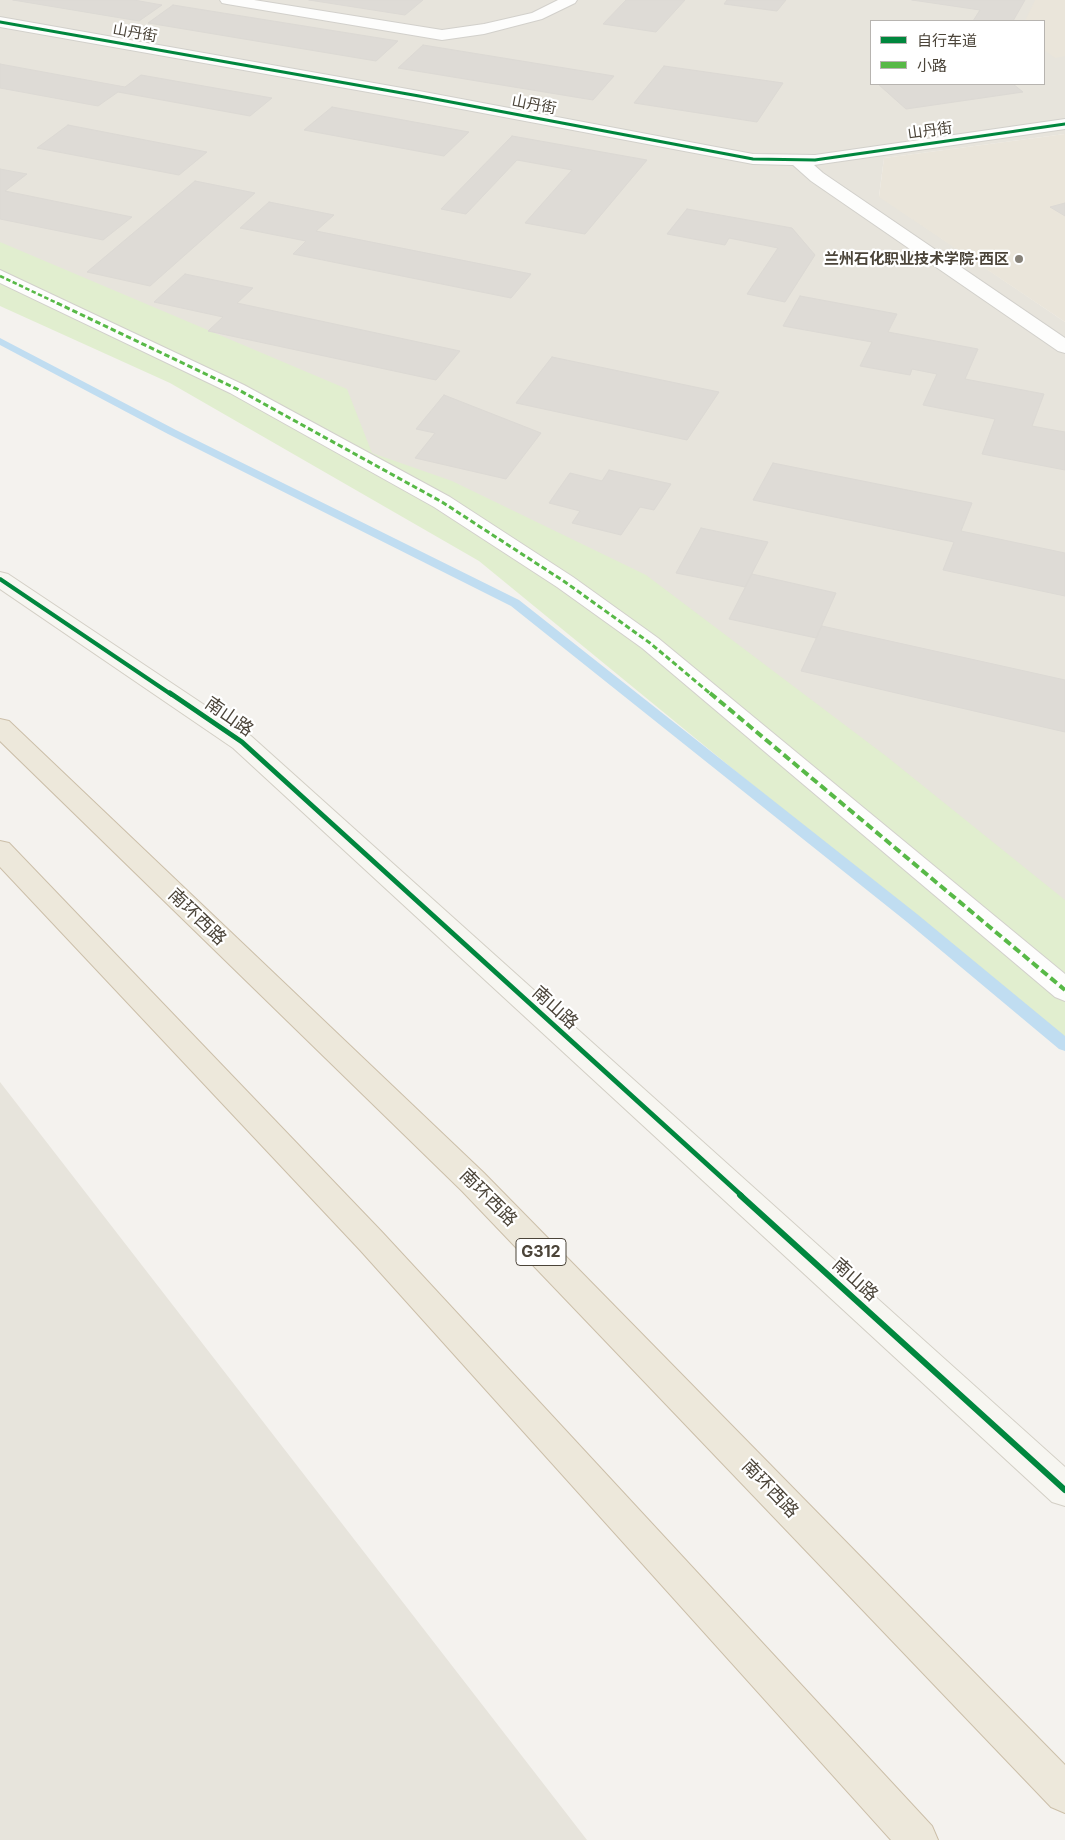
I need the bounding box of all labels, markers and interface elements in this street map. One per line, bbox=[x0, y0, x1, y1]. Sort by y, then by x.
street label: 山丹街 bbox=[111, 20, 159, 46]
legend bbox=[870, 20, 1045, 85]
text: 自行车道 bbox=[917, 31, 977, 50]
text: 小路 bbox=[917, 56, 947, 75]
street label: 山丹街 bbox=[510, 92, 558, 118]
street label: 山丹街 bbox=[906, 119, 954, 143]
place label: 兰州石化职业技术学院·西区 bbox=[824, 250, 1009, 268]
marker: 兰州石化职业技术学院·西区 bbox=[1013, 253, 1025, 265]
street label: 南山路 bbox=[201, 693, 257, 741]
street label: 南环西路 bbox=[164, 884, 230, 950]
street label: 南山路 bbox=[528, 982, 582, 1034]
street label: 南环西路 bbox=[455, 1165, 521, 1231]
road number: G312 bbox=[516, 1238, 566, 1266]
street label: 南山路 bbox=[828, 1254, 882, 1306]
street label: 南环西路 bbox=[737, 1456, 803, 1522]

